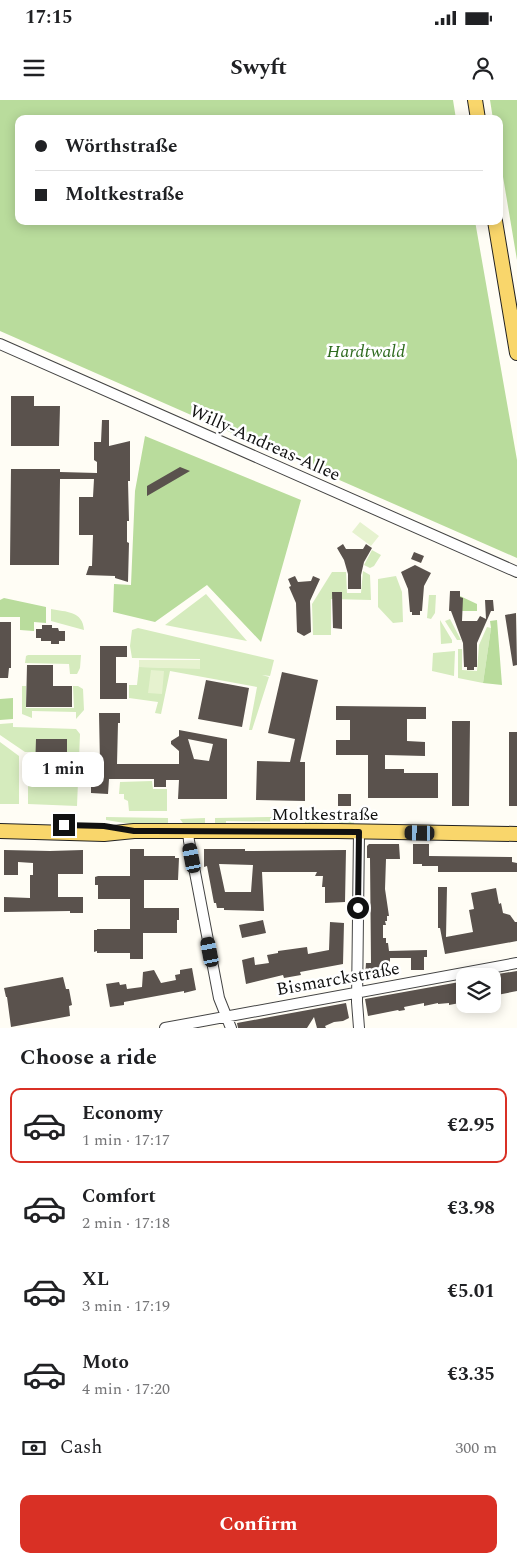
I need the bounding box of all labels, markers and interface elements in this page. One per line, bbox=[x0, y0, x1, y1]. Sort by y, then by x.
text: 17:15 bbox=[25, 3, 73, 32]
text: Swyft bbox=[230, 51, 287, 84]
icon: menu bbox=[20, 54, 48, 82]
icon: person bbox=[469, 54, 497, 82]
text: Wörthstraße bbox=[65, 132, 177, 161]
text: Moltkestraße bbox=[65, 180, 184, 209]
park label: Hardtwald bbox=[327, 338, 405, 365]
street label: Willy-Andreas-Allee bbox=[185, 398, 345, 488]
callout: 1 min bbox=[23, 752, 105, 788]
text: 1 min bbox=[42, 757, 84, 781]
street label: Moltkestraße bbox=[272, 801, 378, 828]
route end bbox=[53, 814, 75, 836]
car bbox=[404, 825, 435, 841]
car bbox=[181, 842, 202, 874]
route start bbox=[347, 897, 369, 919]
car bbox=[199, 936, 220, 968]
street label: Bismarckstraße bbox=[274, 955, 402, 1003]
map controls bbox=[456, 968, 501, 1013]
button: layers bbox=[456, 968, 501, 1013]
text: Choose a ride bbox=[20, 1041, 157, 1074]
text: Economy bbox=[82, 1099, 163, 1128]
icon: car bbox=[22, 1103, 67, 1148]
text: €2.95 bbox=[447, 1111, 495, 1140]
text: 1 min · 17:17 bbox=[82, 1128, 170, 1152]
text: Comfort bbox=[82, 1182, 156, 1211]
icon: car bbox=[22, 1186, 67, 1231]
text: €3.98 bbox=[447, 1194, 495, 1223]
text: 2 min · 17:18 bbox=[82, 1211, 170, 1235]
text: XL bbox=[82, 1265, 109, 1294]
icon: car bbox=[22, 1269, 67, 1314]
text: €5.01 bbox=[447, 1277, 495, 1306]
text: 3 min · 17:19 bbox=[82, 1294, 170, 1318]
text: Moto bbox=[82, 1348, 129, 1377]
icon: car bbox=[22, 1352, 67, 1397]
text: €3.35 bbox=[447, 1360, 495, 1389]
text: 4 min · 17:20 bbox=[82, 1377, 170, 1401]
text: Cash bbox=[60, 1433, 102, 1462]
icon: cash bbox=[20, 1434, 48, 1462]
text: 300 m bbox=[455, 1436, 497, 1460]
button: Confirm bbox=[20, 1495, 497, 1553]

